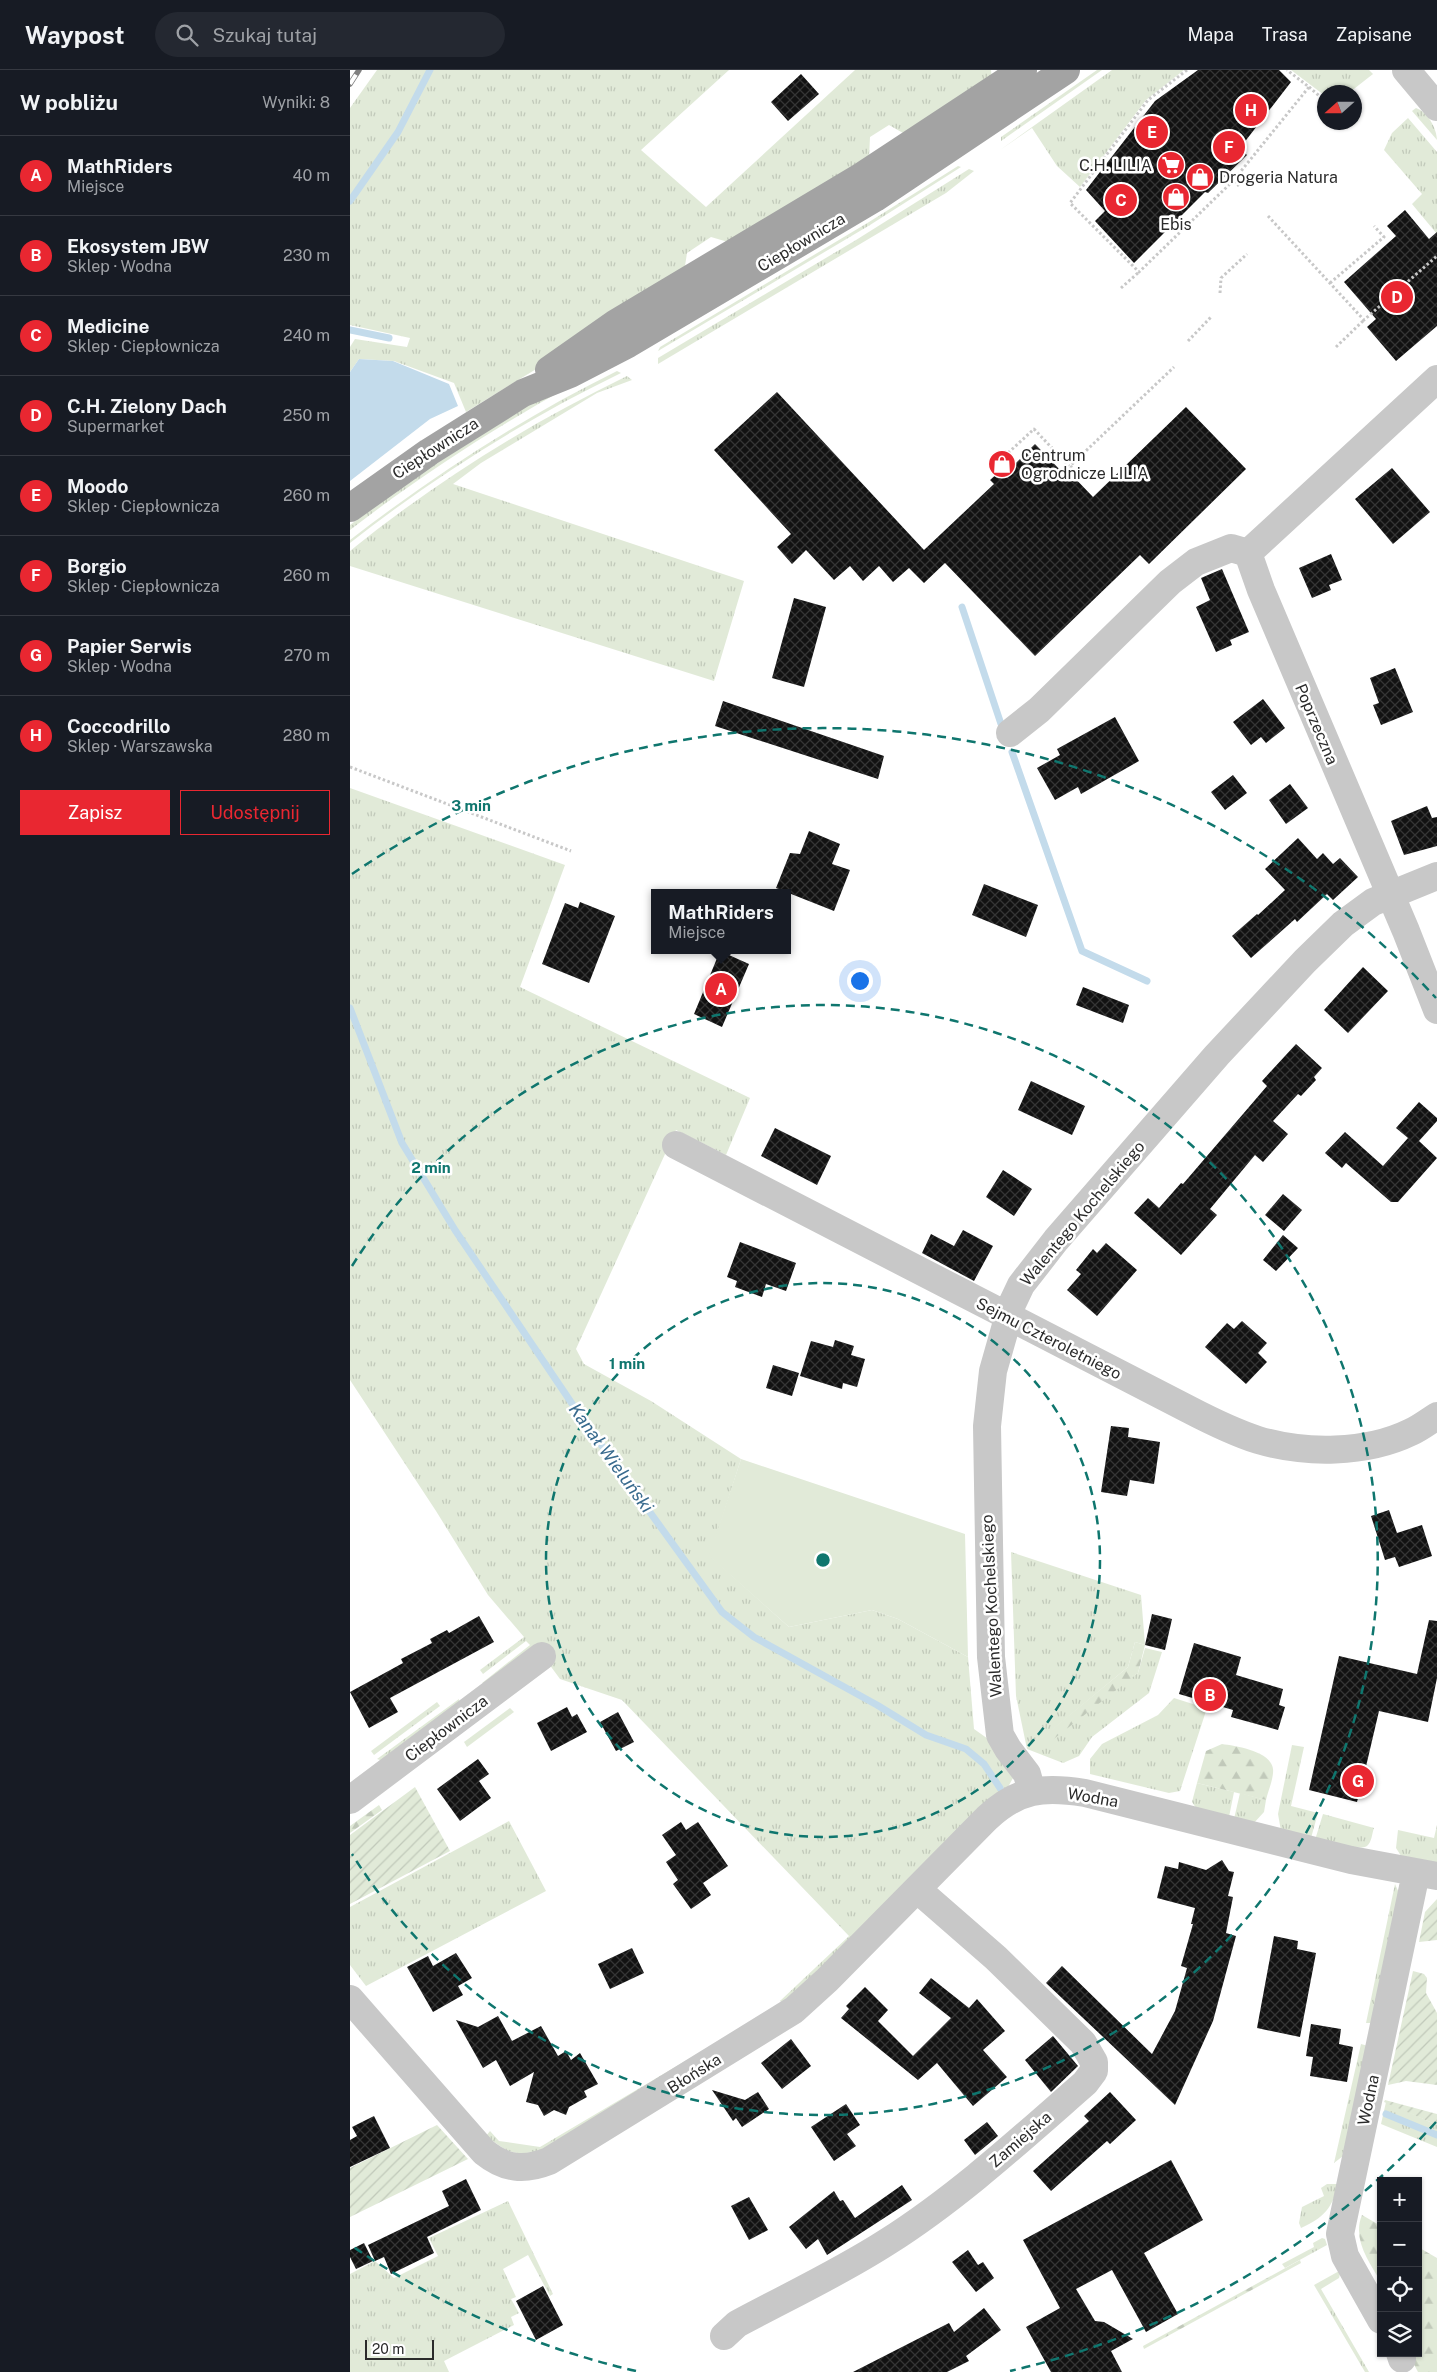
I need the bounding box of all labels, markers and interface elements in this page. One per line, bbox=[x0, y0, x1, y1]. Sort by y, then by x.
search box bbox=[155, 12, 505, 57]
text: Waypost bbox=[25, 21, 125, 49]
icon: search bbox=[173, 21, 201, 49]
text: Szukaj tutaj bbox=[213, 24, 317, 46]
text: Mapa bbox=[1187, 24, 1234, 45]
text: Trasa bbox=[1262, 24, 1308, 45]
text: Zapisane bbox=[1336, 24, 1412, 45]
north arrow bbox=[1317, 85, 1362, 130]
text: W pobliżu bbox=[20, 90, 118, 115]
pin: H bbox=[1235, 91, 1267, 129]
text: Wyniki: 8 bbox=[262, 93, 330, 112]
pin: E bbox=[1136, 113, 1168, 151]
pin: F bbox=[1213, 128, 1245, 166]
supermarket icon: C.H. LILIA bbox=[1156, 150, 1186, 180]
text: MathRiders bbox=[67, 155, 173, 177]
place label: C.H. LILIA bbox=[1079, 156, 1152, 175]
shop icon: Drogeria Natura bbox=[1185, 162, 1215, 192]
text: A bbox=[30, 166, 42, 185]
text: 40 m bbox=[292, 166, 330, 185]
place label: Drogeria Natura bbox=[1219, 168, 1338, 187]
text: Miejsce bbox=[67, 177, 124, 196]
pin: C bbox=[1105, 181, 1137, 219]
shop icon: Ebis bbox=[1161, 182, 1191, 212]
street label: Ciepłownicza bbox=[754, 209, 848, 276]
place label: Ebis bbox=[1160, 215, 1192, 234]
text: Ekosystem JBW bbox=[67, 235, 209, 257]
text: B bbox=[31, 246, 41, 265]
text: 230 m bbox=[283, 246, 330, 265]
text: Sklep · Wodna bbox=[67, 257, 172, 276]
pin: D bbox=[1381, 278, 1413, 316]
text: Medicine bbox=[67, 315, 150, 337]
text: C bbox=[30, 326, 42, 345]
text: 240 m bbox=[283, 326, 330, 345]
text: Sklep · Ciepłownicza bbox=[67, 337, 220, 356]
text: C.H. Zielony Dach bbox=[67, 395, 227, 417]
text: D bbox=[30, 406, 42, 425]
text: 250 m bbox=[283, 406, 330, 425]
street label: Ciepłownicza bbox=[389, 414, 482, 483]
text: Supermarket bbox=[67, 417, 164, 436]
place label: Centrum Ogrodnicze LILIA bbox=[1021, 446, 1149, 483]
shop icon: Centrum Ogrodnicze LILIA bbox=[987, 449, 1017, 479]
text: Moodo bbox=[67, 475, 129, 497]
text: E bbox=[31, 486, 41, 505]
text: 260 m bbox=[283, 486, 330, 505]
text: Sklep · Ciepłownicza bbox=[67, 497, 220, 516]
text: Borgio bbox=[67, 555, 127, 577]
text: F bbox=[31, 566, 41, 585]
text: 260 m bbox=[283, 566, 330, 585]
text: Sklep · Ciepłownicza bbox=[67, 577, 220, 596]
text: Papier Serwis bbox=[67, 635, 192, 657]
text: G bbox=[30, 646, 42, 665]
text: 270 m bbox=[284, 646, 330, 665]
text: Sklep · Wodna bbox=[67, 657, 172, 676]
street label: Poprzeczna bbox=[1291, 681, 1342, 767]
text: Coccodrillo bbox=[67, 715, 170, 737]
text: H bbox=[30, 726, 42, 745]
text: 280 m bbox=[283, 726, 330, 745]
text: Sklep · Warszawska bbox=[67, 737, 213, 756]
button: Zapisz bbox=[20, 790, 170, 835]
button: Udostępnij bbox=[180, 790, 330, 835]
text: 3 min bbox=[451, 797, 491, 814]
popup bbox=[651, 889, 791, 954]
text: MathRiders bbox=[668, 901, 774, 923]
text: Miejsce bbox=[668, 923, 725, 942]
your location bbox=[847, 968, 873, 994]
pin: A bbox=[705, 970, 737, 1008]
street label: Walentego Kochelskiego bbox=[1016, 1137, 1149, 1290]
text: 2 min bbox=[411, 1159, 451, 1176]
street label: Sejmu Czteroletniego bbox=[973, 1294, 1125, 1383]
text: 1 min bbox=[609, 1355, 645, 1372]
water label: Kanał Wieluński bbox=[565, 1399, 658, 1517]
street label: Walentego Kochelskiego bbox=[977, 1514, 1006, 1698]
centre of rings bbox=[814, 1551, 832, 1569]
pin: B bbox=[1194, 1676, 1226, 1714]
street label: Ciepłownicza bbox=[401, 1691, 491, 1766]
pin: G bbox=[1342, 1762, 1374, 1800]
street label: Wodna bbox=[1066, 1784, 1120, 1811]
street label: Błońska bbox=[664, 2049, 725, 2097]
street label: Wodna bbox=[1354, 2073, 1383, 2127]
street label: Zamiejska bbox=[985, 2107, 1055, 2171]
map controls bbox=[1377, 2177, 1422, 2357]
button: + bbox=[1377, 2177, 1422, 2222]
button: − bbox=[1377, 2222, 1422, 2267]
button: locate bbox=[1377, 2267, 1422, 2312]
button: layers bbox=[1377, 2312, 1422, 2357]
scale bar bbox=[365, 2337, 434, 2360]
text: 20 m bbox=[372, 2341, 404, 2357]

